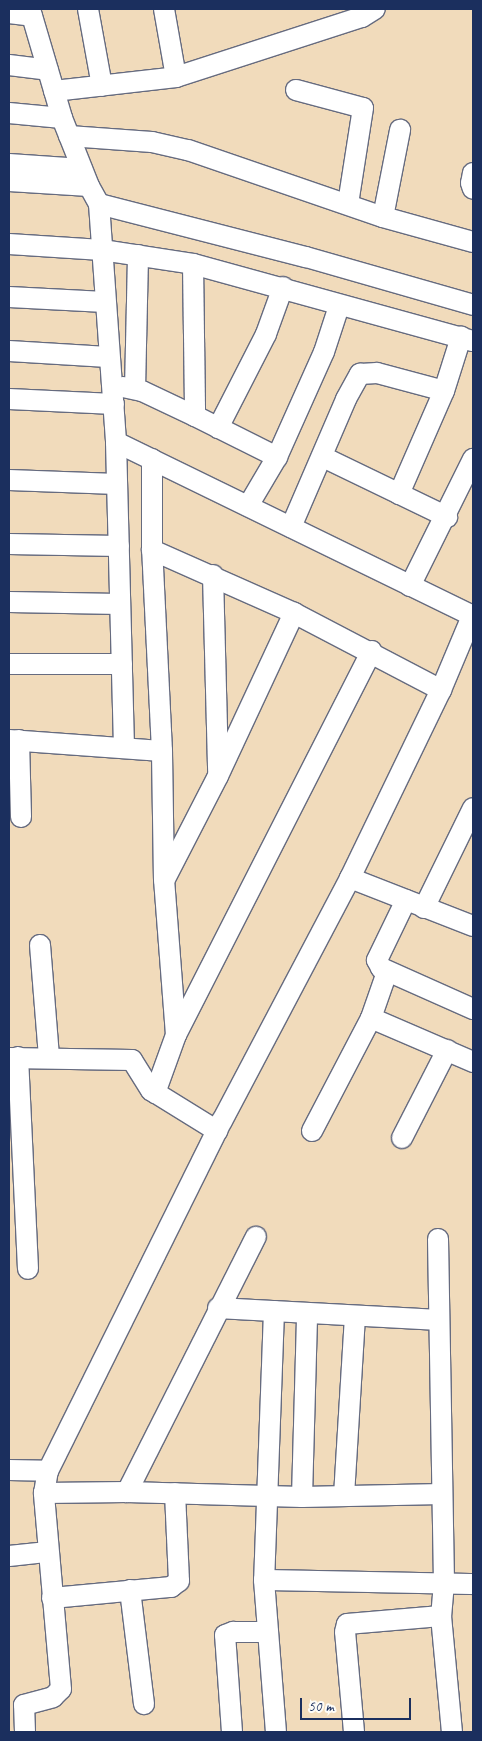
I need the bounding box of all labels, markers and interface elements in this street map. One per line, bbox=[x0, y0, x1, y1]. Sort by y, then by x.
scale bar bbox=[302, 1688, 413, 1720]
text: 50 m bbox=[308, 1697, 334, 1716]

